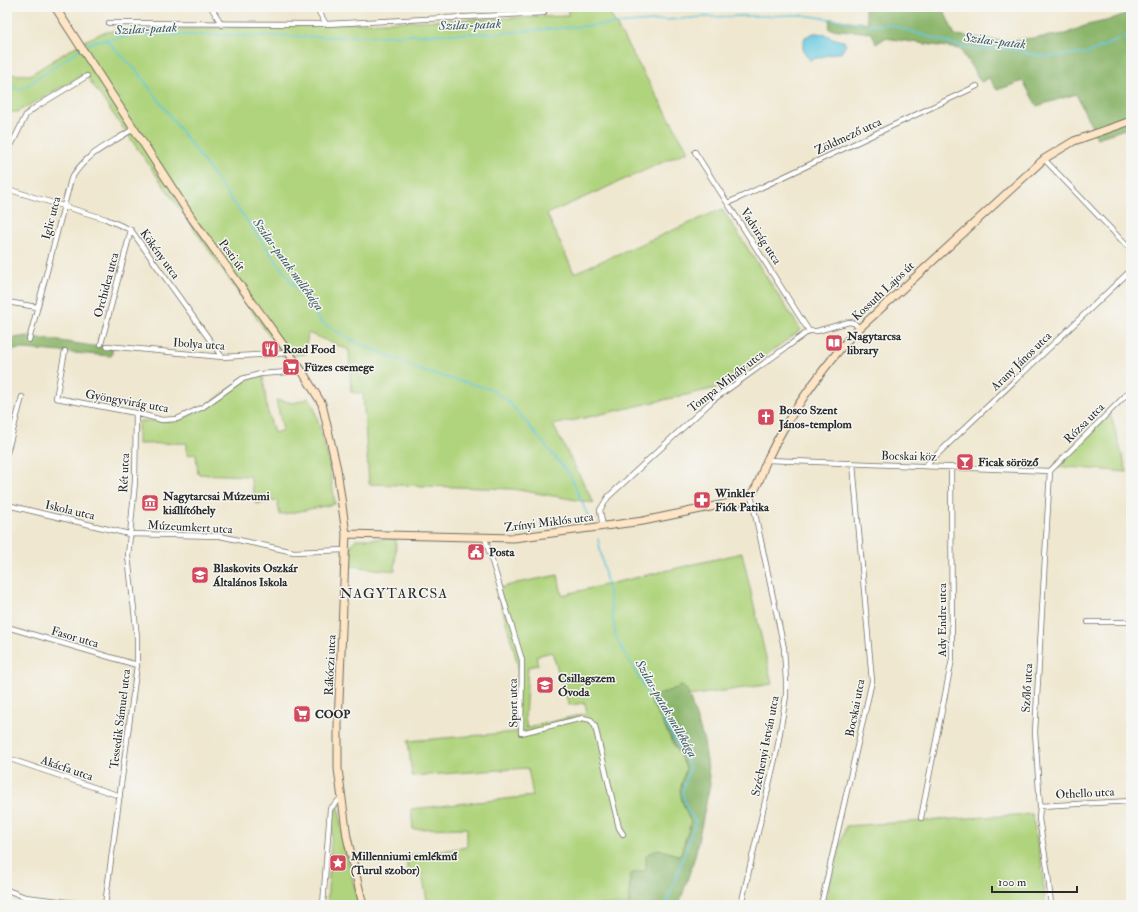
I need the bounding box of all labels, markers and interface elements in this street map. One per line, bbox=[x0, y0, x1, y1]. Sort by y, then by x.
water label: Szilas-patak bbox=[438, 16, 501, 34]
water label: Szilas-patak bbox=[114, 19, 178, 39]
water label: Szilas-patak bbox=[962, 29, 1027, 53]
street label: Zöldmező utca bbox=[812, 114, 885, 158]
street label: Iglic utca bbox=[39, 194, 65, 241]
street label: Vadvirág utca bbox=[737, 205, 785, 268]
water label: Szilas-patak mellékága bbox=[249, 214, 327, 314]
street label: Kökény utca bbox=[136, 226, 183, 283]
street label: Pesti út bbox=[215, 237, 248, 274]
street label: Orchidea utca bbox=[91, 250, 123, 319]
street label: Kossuth Lajos út bbox=[849, 259, 918, 324]
street label: Arany János utca bbox=[987, 328, 1056, 395]
place label: Nagytarcsa library bbox=[846, 329, 902, 358]
library icon: Nagytarcsa library bbox=[824, 333, 844, 353]
street label: Ibolya utca bbox=[173, 335, 226, 354]
restaurant icon: Road Food bbox=[260, 339, 280, 359]
place label: Road Food bbox=[283, 342, 335, 357]
street label: Tompa Mihály utca bbox=[685, 346, 768, 416]
supermarket icon: Füzes csemege bbox=[281, 357, 301, 377]
place label: Füzes csemege bbox=[304, 360, 375, 375]
street label: Gyöngyvirág utca bbox=[84, 387, 171, 416]
street label: Rózsa utca bbox=[1061, 399, 1109, 447]
place label: Bosco Szent János-templom bbox=[778, 403, 853, 432]
church icon: Bosco Szent János-templom bbox=[756, 407, 776, 427]
street label: Bocskai köz bbox=[881, 449, 937, 464]
street label: Rét utca bbox=[116, 452, 133, 493]
bar icon: Ficak söröző bbox=[955, 452, 975, 472]
place label: Ficak söröző bbox=[978, 455, 1040, 470]
place label: Winkler Fiók Patika bbox=[714, 486, 770, 515]
place label: Nagytarcsai Múzeumi kiállítóhely bbox=[162, 489, 271, 518]
pharmacy icon: Winkler Fiók Patika bbox=[692, 490, 712, 510]
museum icon: Nagytarcsai Múzeumi kiállítóhely bbox=[140, 493, 160, 513]
street label: Iskola utca bbox=[44, 497, 97, 524]
street label: Zrínyi Miklós utca bbox=[504, 509, 595, 535]
street label: Múzeumkert utca bbox=[147, 518, 234, 537]
public building icon: Posta bbox=[466, 542, 486, 562]
place label: Posta bbox=[489, 545, 515, 560]
place label: Blaskovits Oszkár Általános Iskola bbox=[212, 561, 298, 590]
school or university icon: Blaskovits Oszkár Általános Iskola bbox=[190, 565, 210, 585]
street label: Ady Endre utca bbox=[935, 582, 950, 658]
district label: NAGYTARCSA bbox=[340, 585, 448, 602]
street label: Fasor utca bbox=[49, 624, 101, 652]
street label: Rákóczi utca bbox=[321, 633, 340, 696]
water label: Szilas-patak mellékága bbox=[631, 656, 701, 760]
street label: Szőlő utca bbox=[1019, 662, 1036, 713]
street label: Tessedik Sámuel utca bbox=[107, 667, 134, 770]
place label: Csillagszem Óvoda bbox=[558, 671, 616, 700]
school or university icon: Csillagszem Óvoda bbox=[535, 675, 555, 695]
street label: Sport utca bbox=[506, 677, 521, 728]
street label: Bocskai utca bbox=[843, 677, 869, 738]
street label: Széchenyi István utca bbox=[748, 694, 783, 798]
supermarket icon: COOP bbox=[292, 704, 312, 724]
place label: COOP bbox=[315, 707, 350, 722]
street label: Akácfa utca bbox=[38, 752, 96, 785]
street label: Othello utca bbox=[1055, 784, 1116, 803]
place label: Millenniumi emlékmű (Turul szobor) bbox=[350, 849, 458, 878]
place icon: Millenniumi emlékmű (Turul szobor) bbox=[328, 853, 348, 873]
scale bar bbox=[992, 868, 1077, 894]
text: 100 m bbox=[998, 875, 1027, 890]

